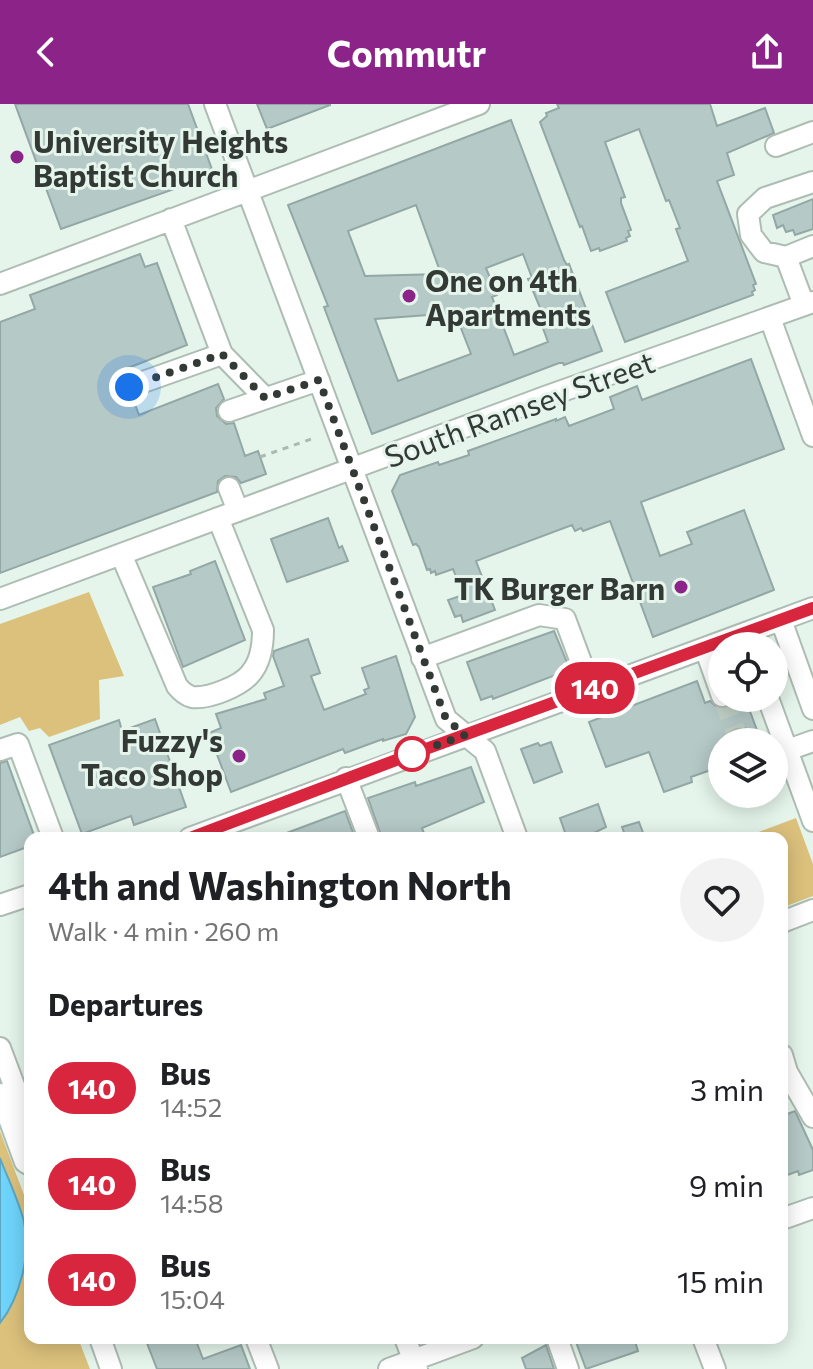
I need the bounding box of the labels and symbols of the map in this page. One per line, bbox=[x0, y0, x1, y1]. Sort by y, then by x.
place label: University Heights Baptist Church bbox=[33, 122, 288, 193]
marker: University Heights Baptist Church bbox=[8, 148, 26, 166]
place label: One on 4th Apartments bbox=[425, 261, 591, 332]
marker: One on 4th Apartments bbox=[400, 287, 418, 305]
street label: South Ramsey Street bbox=[379, 342, 659, 474]
your location bbox=[109, 367, 149, 407]
place label: TK Burger Barn bbox=[454, 569, 665, 606]
marker: TK Burger Barn bbox=[672, 578, 690, 596]
line badge: 140 bbox=[549, 662, 641, 714]
place label: Fuzzy's Taco Shop bbox=[81, 721, 223, 792]
unlabelled marker bbox=[395, 737, 429, 771]
marker: Fuzzy's Taco Shop bbox=[230, 747, 248, 765]

